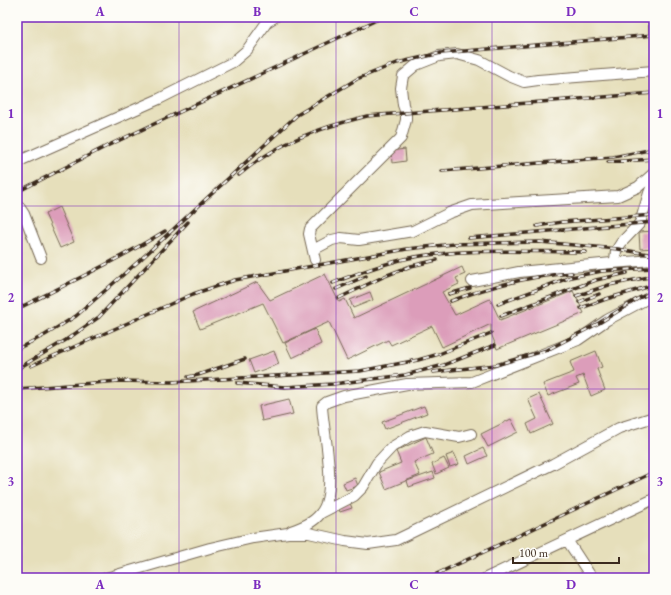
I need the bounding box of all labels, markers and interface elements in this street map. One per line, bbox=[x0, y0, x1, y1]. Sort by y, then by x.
text: A bbox=[94, 3, 105, 20]
text: B bbox=[253, 3, 261, 20]
text: C bbox=[409, 3, 419, 20]
text: D bbox=[566, 3, 576, 20]
text: 1 bbox=[8, 105, 15, 122]
text: 1 bbox=[657, 105, 664, 122]
text: 2 bbox=[8, 289, 15, 306]
text: 2 bbox=[657, 289, 664, 306]
text: 3 bbox=[8, 473, 15, 490]
text: 3 bbox=[657, 473, 664, 490]
scale bar bbox=[513, 539, 619, 565]
text: 100 m bbox=[519, 545, 549, 561]
text: A bbox=[94, 576, 105, 593]
text: B bbox=[253, 576, 261, 593]
text: C bbox=[409, 576, 419, 593]
text: D bbox=[566, 576, 576, 593]

